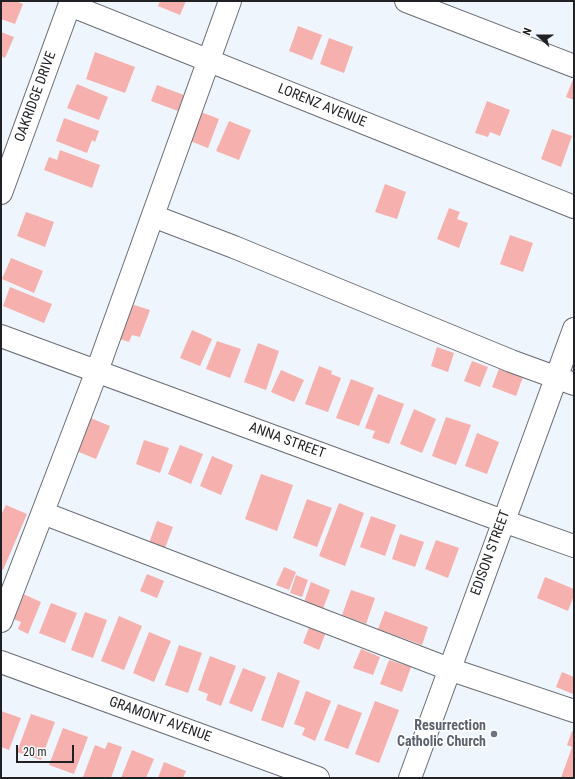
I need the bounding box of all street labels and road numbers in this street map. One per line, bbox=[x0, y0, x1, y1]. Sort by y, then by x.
street label: OAKRIDGE DRIVE bbox=[12, 49, 60, 145]
street label: LORENZ AVENUE bbox=[275, 81, 369, 131]
street label: ANNA STREET bbox=[246, 419, 328, 463]
street label: EDISON STREET bbox=[468, 508, 514, 598]
street label: GRAMONT AVENUE bbox=[107, 694, 213, 746]

